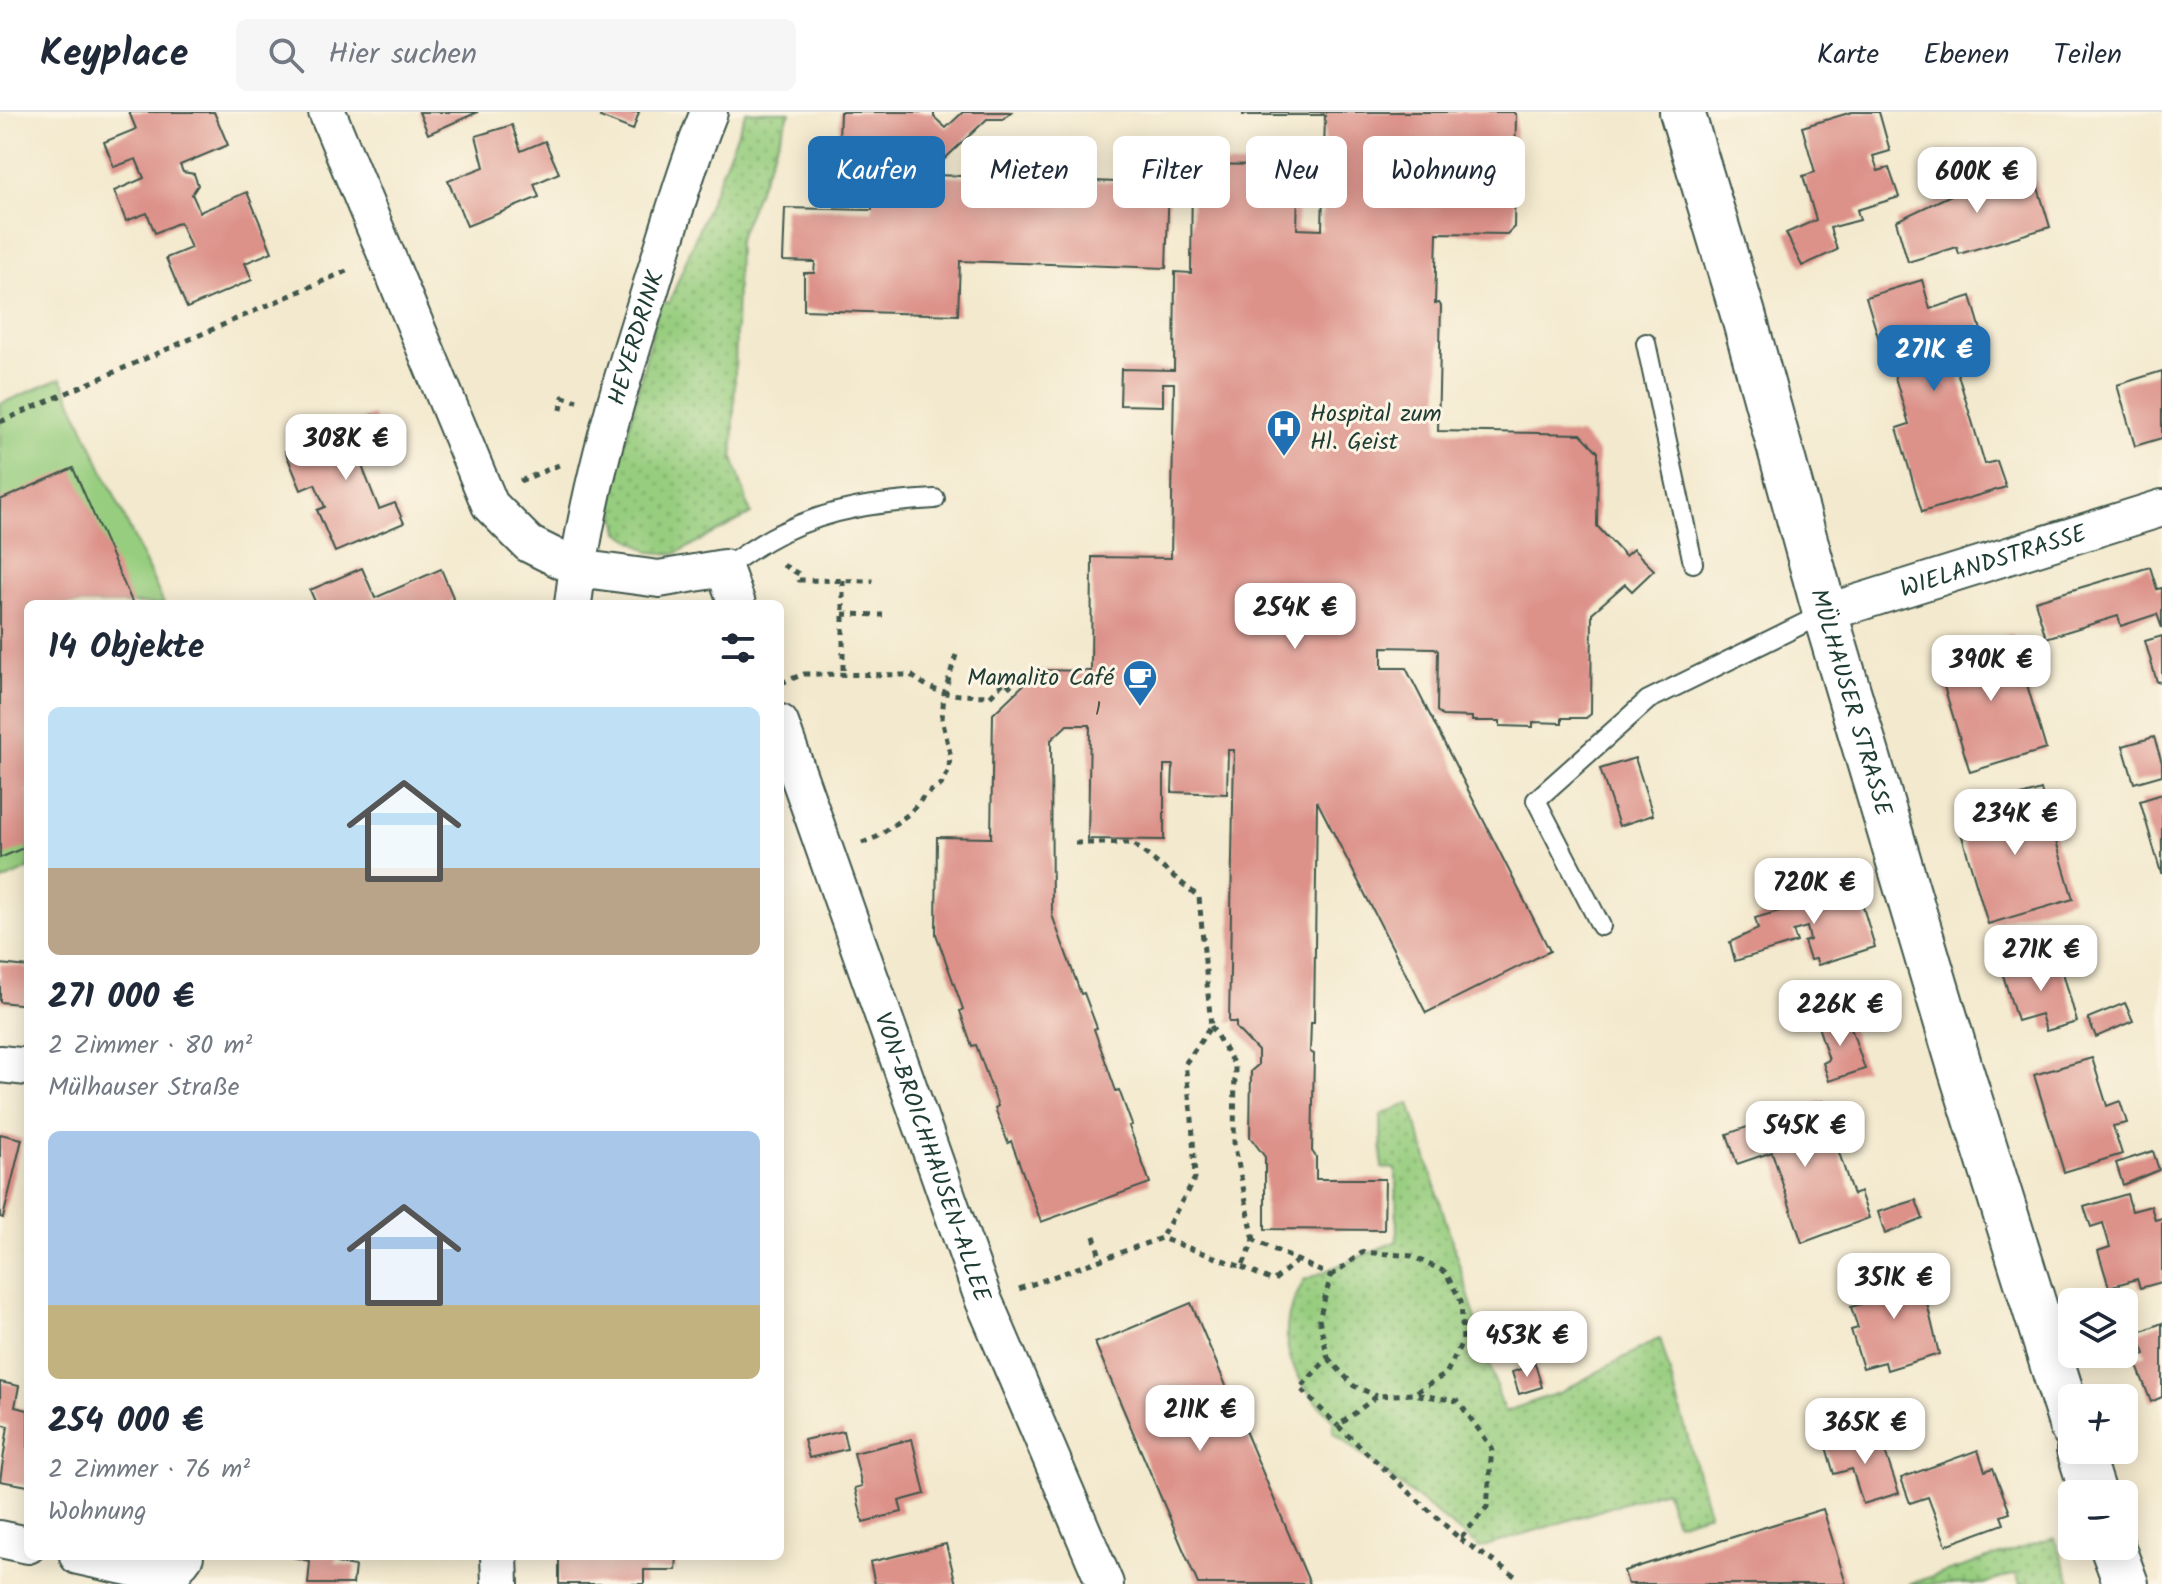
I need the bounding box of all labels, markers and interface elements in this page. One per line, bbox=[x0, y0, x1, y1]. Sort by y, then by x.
search box bbox=[236, 19, 796, 91]
text: Keyplace bbox=[40, 25, 188, 85]
text: Hier suchen bbox=[328, 31, 477, 79]
icon: search bbox=[264, 33, 308, 77]
text: Karte bbox=[1817, 33, 1879, 78]
text: Ebenen bbox=[1923, 33, 2009, 78]
text: Teilen bbox=[2053, 33, 2122, 78]
chip: Kaufen bbox=[808, 136, 945, 208]
chip: Mieten bbox=[961, 136, 1097, 208]
chip: Filter bbox=[1113, 136, 1230, 208]
chip: Neu bbox=[1246, 136, 1347, 208]
chip: Wohnung bbox=[1363, 136, 1525, 208]
pin: 600K € bbox=[1912, 147, 2042, 215]
text: 600K € bbox=[1936, 152, 2018, 194]
street label: HEYERDRINK bbox=[598, 265, 676, 410]
pin: 271K € bbox=[1869, 325, 1999, 393]
text: 271K € bbox=[1895, 330, 1973, 372]
place label: Hospital zum Hl. Geist bbox=[1310, 395, 1442, 462]
hospital icon: Hospital zum Hl. Geist bbox=[1265, 408, 1303, 458]
pin: 308K € bbox=[281, 414, 411, 482]
text: 308K € bbox=[303, 419, 389, 461]
street label: WIELANDSTRASSE bbox=[1895, 514, 2093, 609]
pin: 254K € bbox=[1230, 583, 1360, 651]
street label: MÜLHAUSER STRASSE bbox=[1798, 584, 1903, 822]
text: 254K € bbox=[1253, 588, 1337, 630]
text: 14 Objekte bbox=[48, 621, 204, 675]
icon: filters bbox=[716, 626, 760, 670]
pin: 390K € bbox=[1926, 635, 2056, 703]
text: 390K € bbox=[1950, 640, 2032, 682]
cafe icon: Mamalito Café bbox=[1121, 658, 1159, 708]
place label: Mamalito Café bbox=[967, 659, 1115, 698]
house number: 1 bbox=[1095, 694, 1101, 726]
icon: home bbox=[332, 759, 476, 903]
pin: 234K € bbox=[1950, 789, 2080, 857]
text: 234K € bbox=[1972, 794, 2058, 836]
pin: 720K € bbox=[1749, 858, 1879, 926]
text: 720K € bbox=[1773, 863, 1855, 905]
pin: 271K € bbox=[1976, 925, 2106, 993]
text: 271K € bbox=[2002, 930, 2080, 972]
text: 271 000 € bbox=[48, 971, 194, 1025]
pin: 226K € bbox=[1775, 980, 1905, 1048]
text: 226K € bbox=[1797, 985, 1883, 1027]
street label: VON-BROICHHAUSEN-ALLEE bbox=[863, 1007, 1001, 1308]
text: 2 Zimmer · 80 m² bbox=[48, 1025, 252, 1067]
text: Mülhauser Straße bbox=[48, 1067, 239, 1109]
pin: 545K € bbox=[1740, 1101, 1870, 1169]
text: 545K € bbox=[1764, 1106, 1846, 1148]
icon: home bbox=[332, 1183, 476, 1327]
pin: 351K € bbox=[1829, 1253, 1959, 1321]
text: 351K € bbox=[1855, 1258, 1933, 1300]
map controls bbox=[2058, 1288, 2138, 1560]
button: layers bbox=[2058, 1288, 2138, 1368]
pin: 453K € bbox=[1462, 1311, 1592, 1379]
text: 453K € bbox=[1485, 1316, 1569, 1358]
button: + bbox=[2058, 1384, 2138, 1464]
pin: 211K € bbox=[1135, 1385, 1265, 1453]
text: 211K € bbox=[1163, 1390, 1237, 1432]
text: 254 000 € bbox=[48, 1395, 204, 1449]
pin: 365K € bbox=[1800, 1398, 1930, 1466]
text: 365K € bbox=[1823, 1403, 1907, 1445]
text: 2 Zimmer · 76 m² bbox=[48, 1449, 250, 1491]
button: − bbox=[2058, 1480, 2138, 1560]
text: Wohnung bbox=[48, 1491, 147, 1533]

